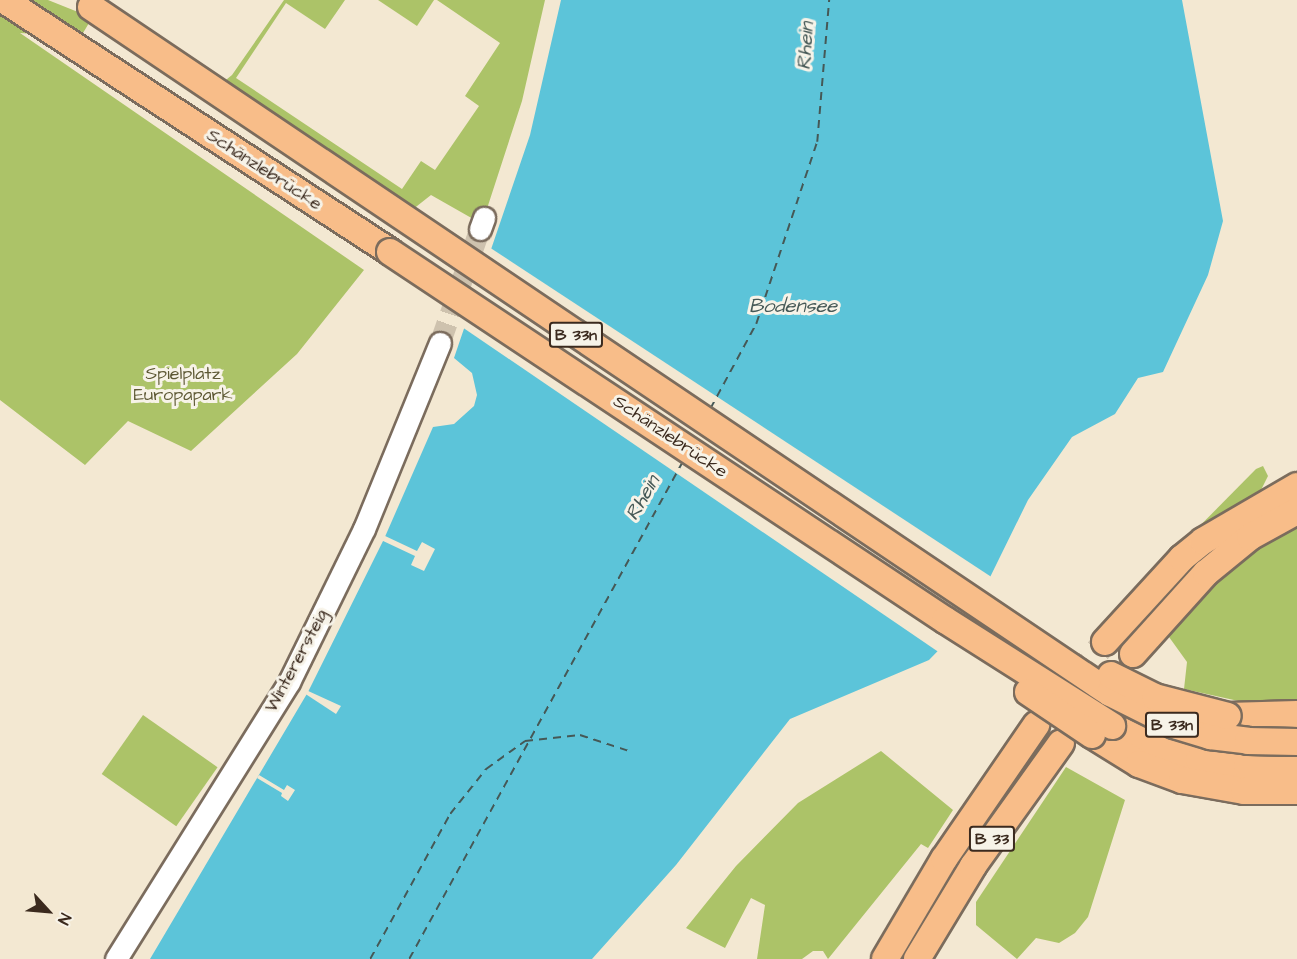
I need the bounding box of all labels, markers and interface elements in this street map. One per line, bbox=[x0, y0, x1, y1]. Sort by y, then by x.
water label: Rhein bbox=[792, 21, 820, 71]
street label: Schänzlebrücke bbox=[202, 125, 326, 215]
water label: Bodensee bbox=[749, 294, 837, 318]
road number: B 33n bbox=[548, 322, 604, 348]
park label: Spielplatz Europapark bbox=[133, 364, 233, 406]
street label: Schänzlebrücke bbox=[609, 391, 731, 483]
water label: Rhein bbox=[621, 471, 665, 525]
street label: Winterersteig bbox=[261, 606, 333, 716]
road number: B 33n bbox=[1144, 712, 1200, 738]
road number: B 33 bbox=[968, 826, 1016, 852]
north arrow bbox=[18, 881, 78, 941]
text: N bbox=[52, 910, 76, 928]

